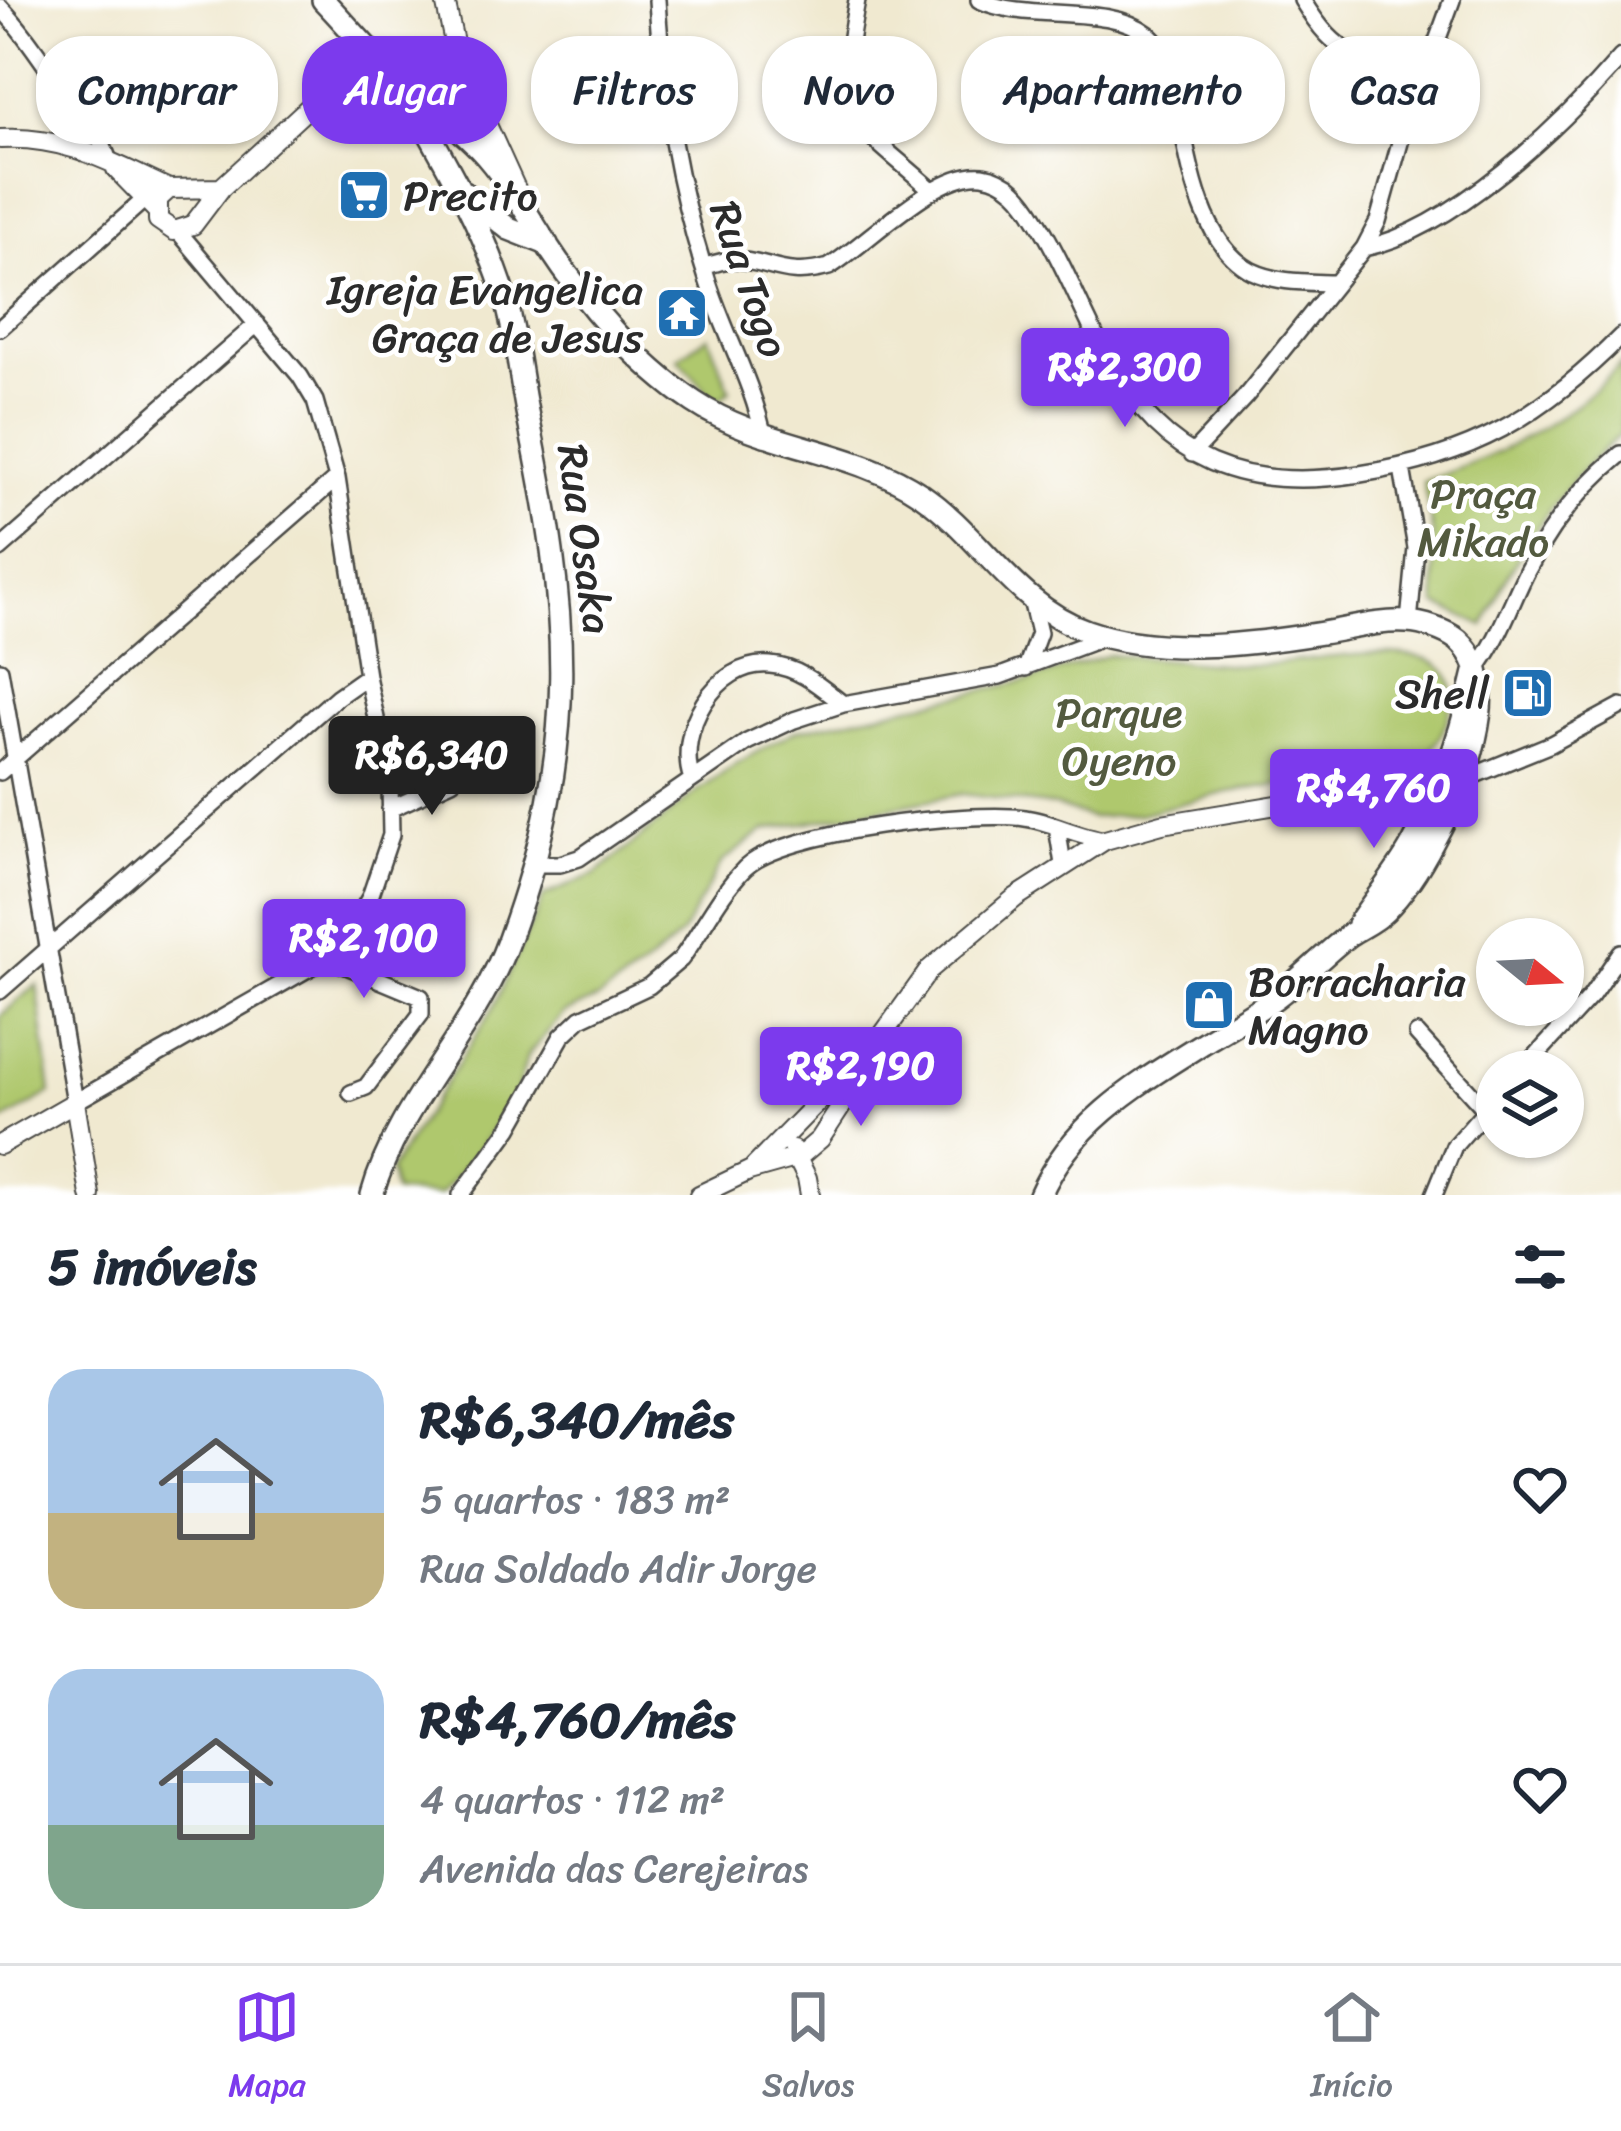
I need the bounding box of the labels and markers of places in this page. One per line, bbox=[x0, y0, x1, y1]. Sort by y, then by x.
place label: Precito bbox=[403, 159, 538, 233]
supermarket icon: Precito bbox=[336, 167, 392, 223]
place label: Igreja Evangelica Graça de Jesus bbox=[325, 253, 644, 375]
temple icon: Igreja Evangelica Graça de Jesus bbox=[654, 285, 710, 341]
pin: R$2,300 bbox=[1014, 328, 1236, 430]
place label: Shell bbox=[1395, 657, 1490, 731]
fuel station icon: Shell bbox=[1500, 665, 1556, 721]
pin: R$6,340 bbox=[321, 716, 543, 818]
pin: R$4,760 bbox=[1263, 749, 1485, 851]
pin: R$2,100 bbox=[253, 899, 475, 1001]
place label: Borracharia Magno bbox=[1248, 945, 1466, 1067]
shop icon: Borracharia Magno bbox=[1181, 977, 1237, 1033]
pin: R$2,190 bbox=[750, 1027, 972, 1129]

